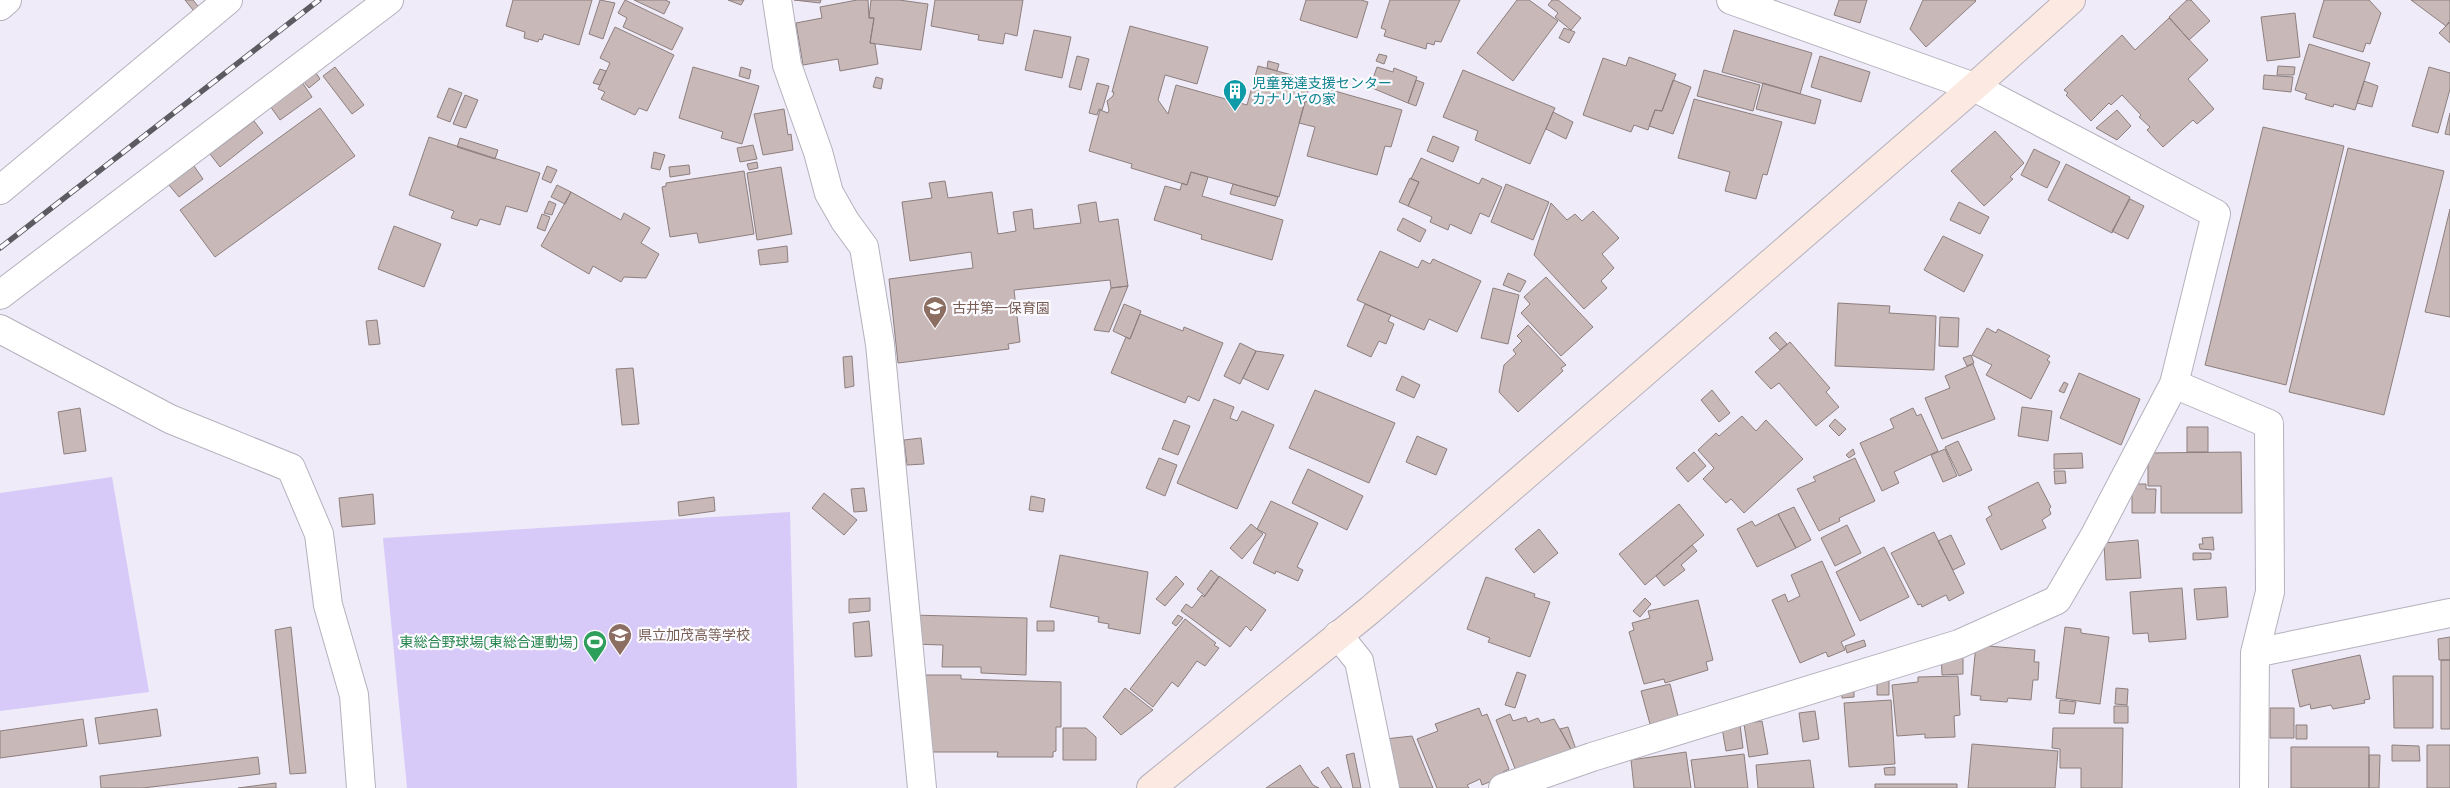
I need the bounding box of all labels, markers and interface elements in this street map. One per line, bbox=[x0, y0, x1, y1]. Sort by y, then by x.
place label: 児童発達支援センター カナリヤの家 bbox=[1252, 74, 1392, 108]
building icon: 児童発達支援センター カナリヤの家 bbox=[1222, 78, 1248, 112]
school or university icon: 古井第一保育園 bbox=[922, 295, 948, 329]
place label: 古井第一保育園 bbox=[952, 299, 1050, 317]
school or university icon: 県立加茂高等学校 bbox=[607, 622, 633, 656]
place label: 県立加茂高等学校 bbox=[638, 626, 750, 644]
sports icon: 東総合野球場(東総合運動場) bbox=[582, 629, 608, 663]
place label: 東総合野球場(東総合運動場) bbox=[399, 633, 578, 651]

